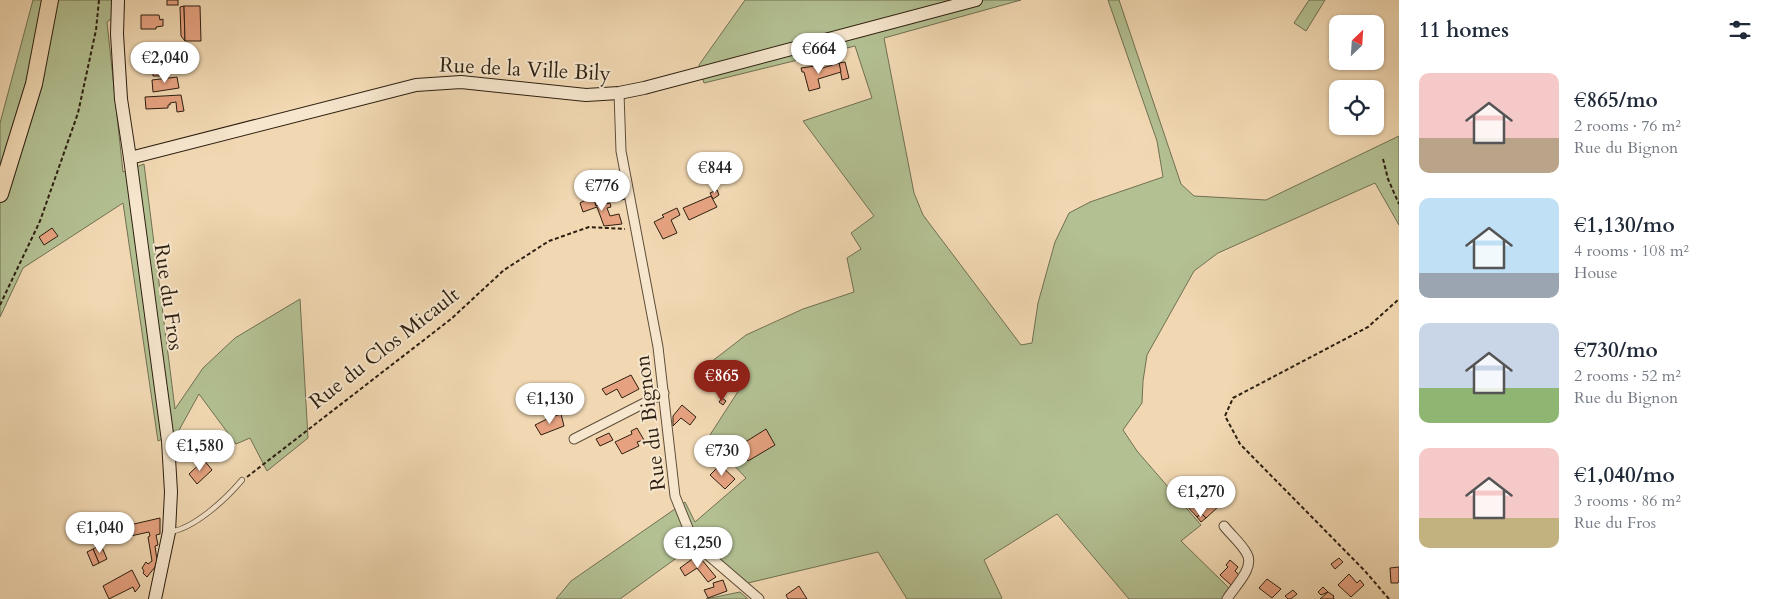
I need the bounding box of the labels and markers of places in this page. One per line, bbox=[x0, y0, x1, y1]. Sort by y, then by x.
pin: €664 bbox=[789, 32, 849, 75]
pin: €2,040 bbox=[124, 42, 206, 84]
pin: €844 bbox=[685, 152, 745, 194]
pin: €776 bbox=[572, 170, 632, 212]
pin: €865 bbox=[692, 360, 752, 402]
pin: €1,130 bbox=[509, 382, 591, 425]
pin: €1,580 bbox=[159, 430, 241, 472]
pin: €730 bbox=[692, 434, 752, 477]
pin: €1,270 bbox=[1160, 476, 1242, 518]
pin: €1,040 bbox=[59, 512, 141, 554]
pin: €1,250 bbox=[657, 526, 739, 569]

